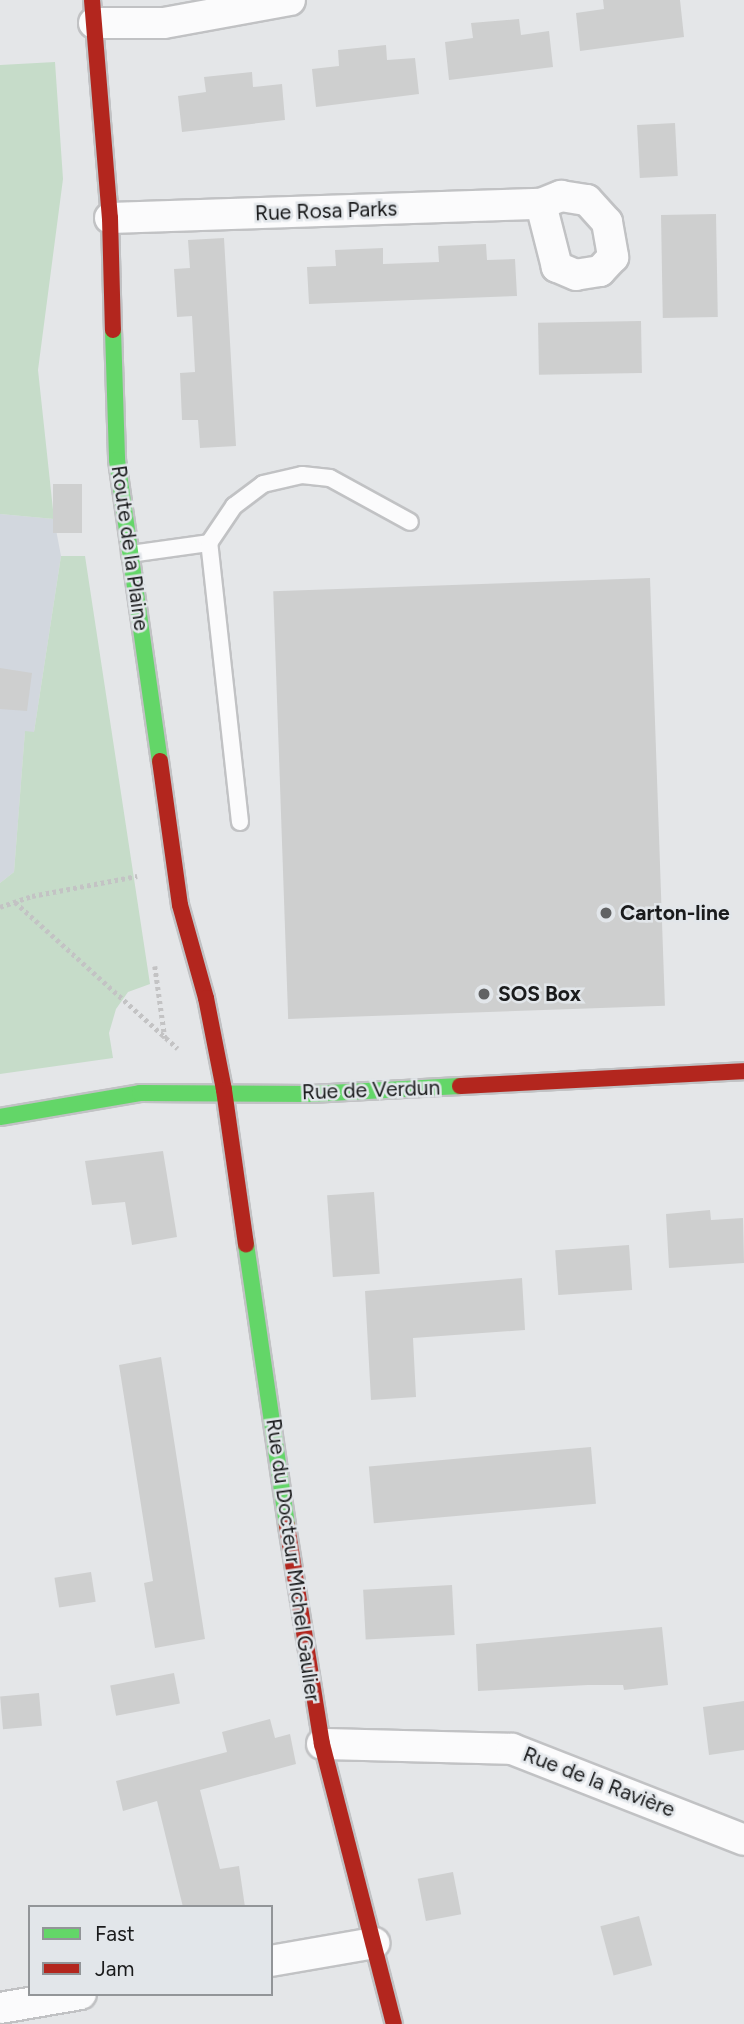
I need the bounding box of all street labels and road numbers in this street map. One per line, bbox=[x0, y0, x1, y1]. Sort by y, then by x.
street label: Rue Rosa Parks bbox=[254, 196, 398, 226]
street label: Route de la Plaine bbox=[106, 464, 154, 632]
street label: Rue de Verdun bbox=[301, 1075, 441, 1105]
street label: Rue du Docteur Michel Gaulier bbox=[261, 1417, 325, 1703]
street label: Rue de la Ravière bbox=[520, 1741, 678, 1823]

